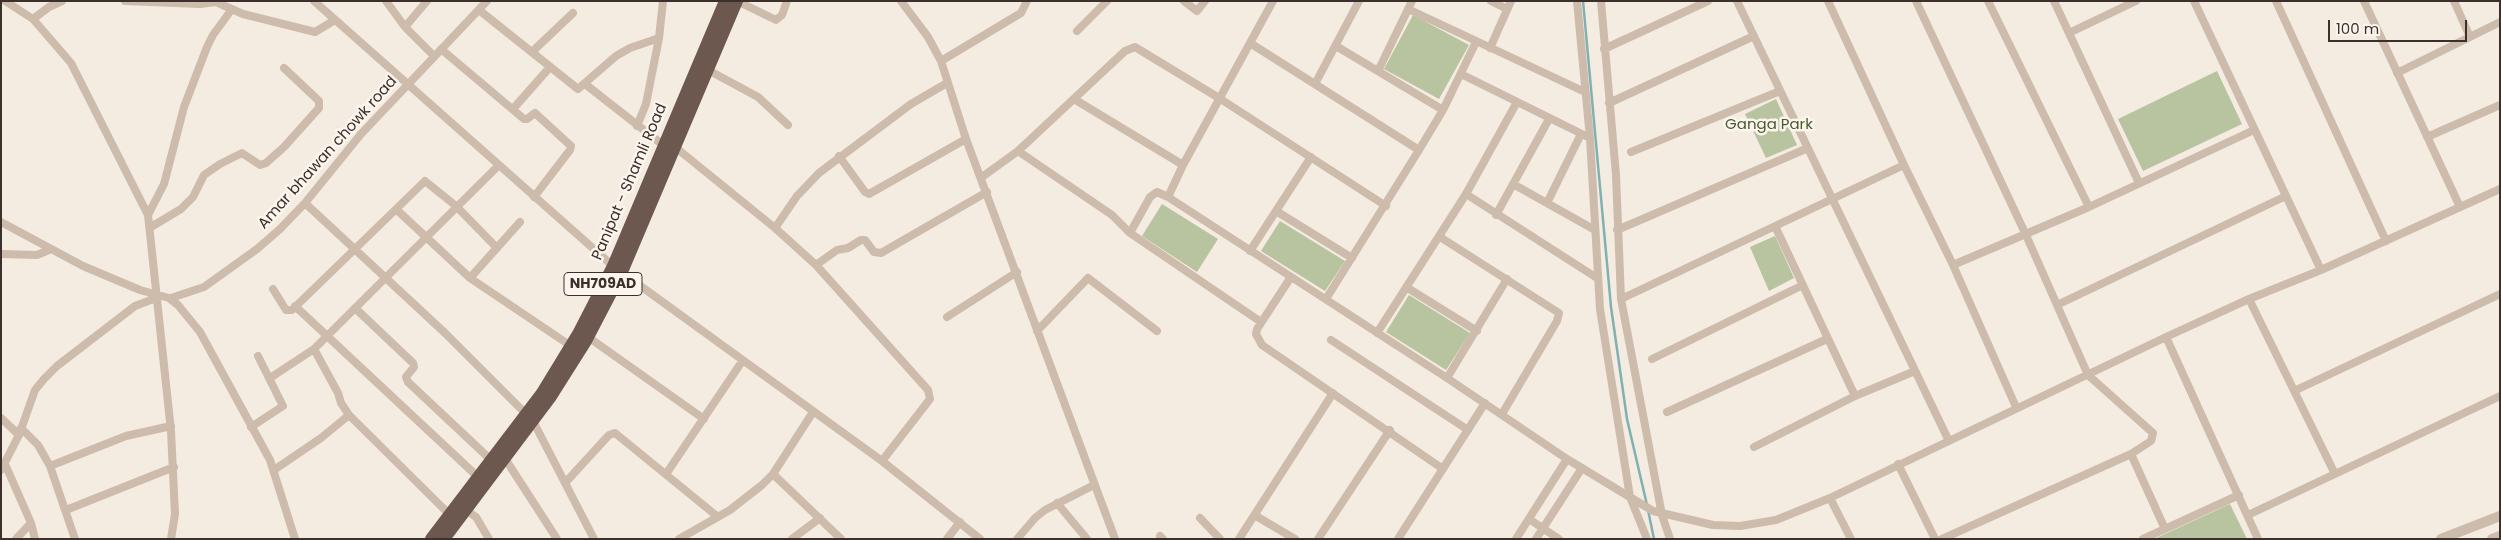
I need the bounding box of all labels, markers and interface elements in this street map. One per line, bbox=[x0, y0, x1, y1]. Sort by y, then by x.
scale bar bbox=[2331, 10, 2470, 42]
text: 100 m bbox=[2336, 18, 2379, 39]
street label: Amar bhawan chowk road bbox=[255, 73, 401, 233]
street label: Panipat - Shamli Road bbox=[589, 101, 671, 263]
park label: Ganga Park bbox=[1725, 116, 1813, 134]
road number: NH709AD bbox=[564, 272, 642, 296]

